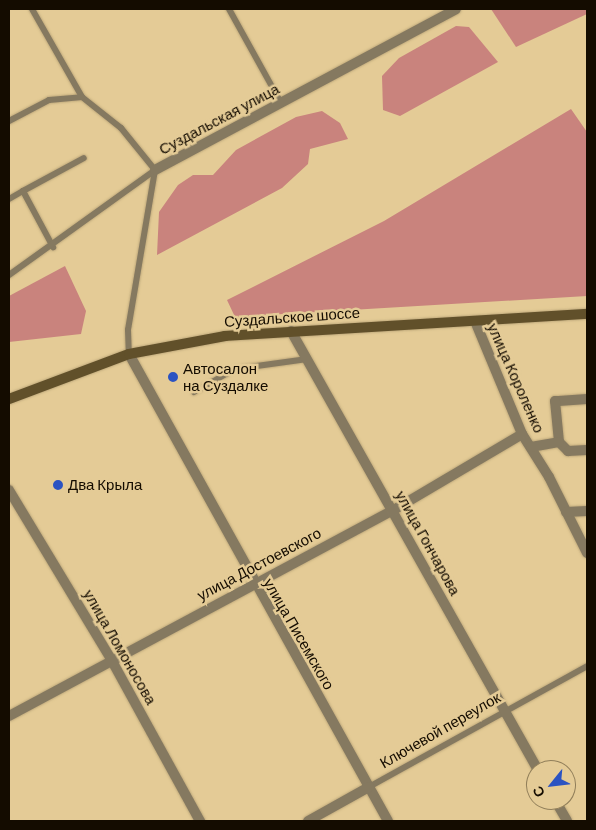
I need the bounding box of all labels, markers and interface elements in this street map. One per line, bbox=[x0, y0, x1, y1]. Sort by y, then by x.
street label: Суздальская улица bbox=[156, 80, 282, 158]
street label: Суздальское шоссе bbox=[223, 303, 361, 331]
street label: улица Короленко bbox=[484, 320, 548, 436]
place label: Автосалон на Суздалке bbox=[183, 359, 268, 394]
marker: Автосалон на Суздалке bbox=[167, 371, 179, 383]
place label: Два Крыла bbox=[68, 476, 142, 494]
marker: Два Крыла bbox=[52, 479, 64, 491]
street label: улица Гончарова bbox=[392, 487, 464, 599]
street label: улица Достоевского bbox=[194, 524, 324, 604]
street label: улица Писемского bbox=[260, 575, 338, 693]
street label: улица Ломоносова bbox=[80, 586, 160, 708]
street label: Ключевой переулок bbox=[377, 688, 503, 772]
north arrow bbox=[526, 760, 576, 810]
text: С bbox=[528, 783, 548, 801]

